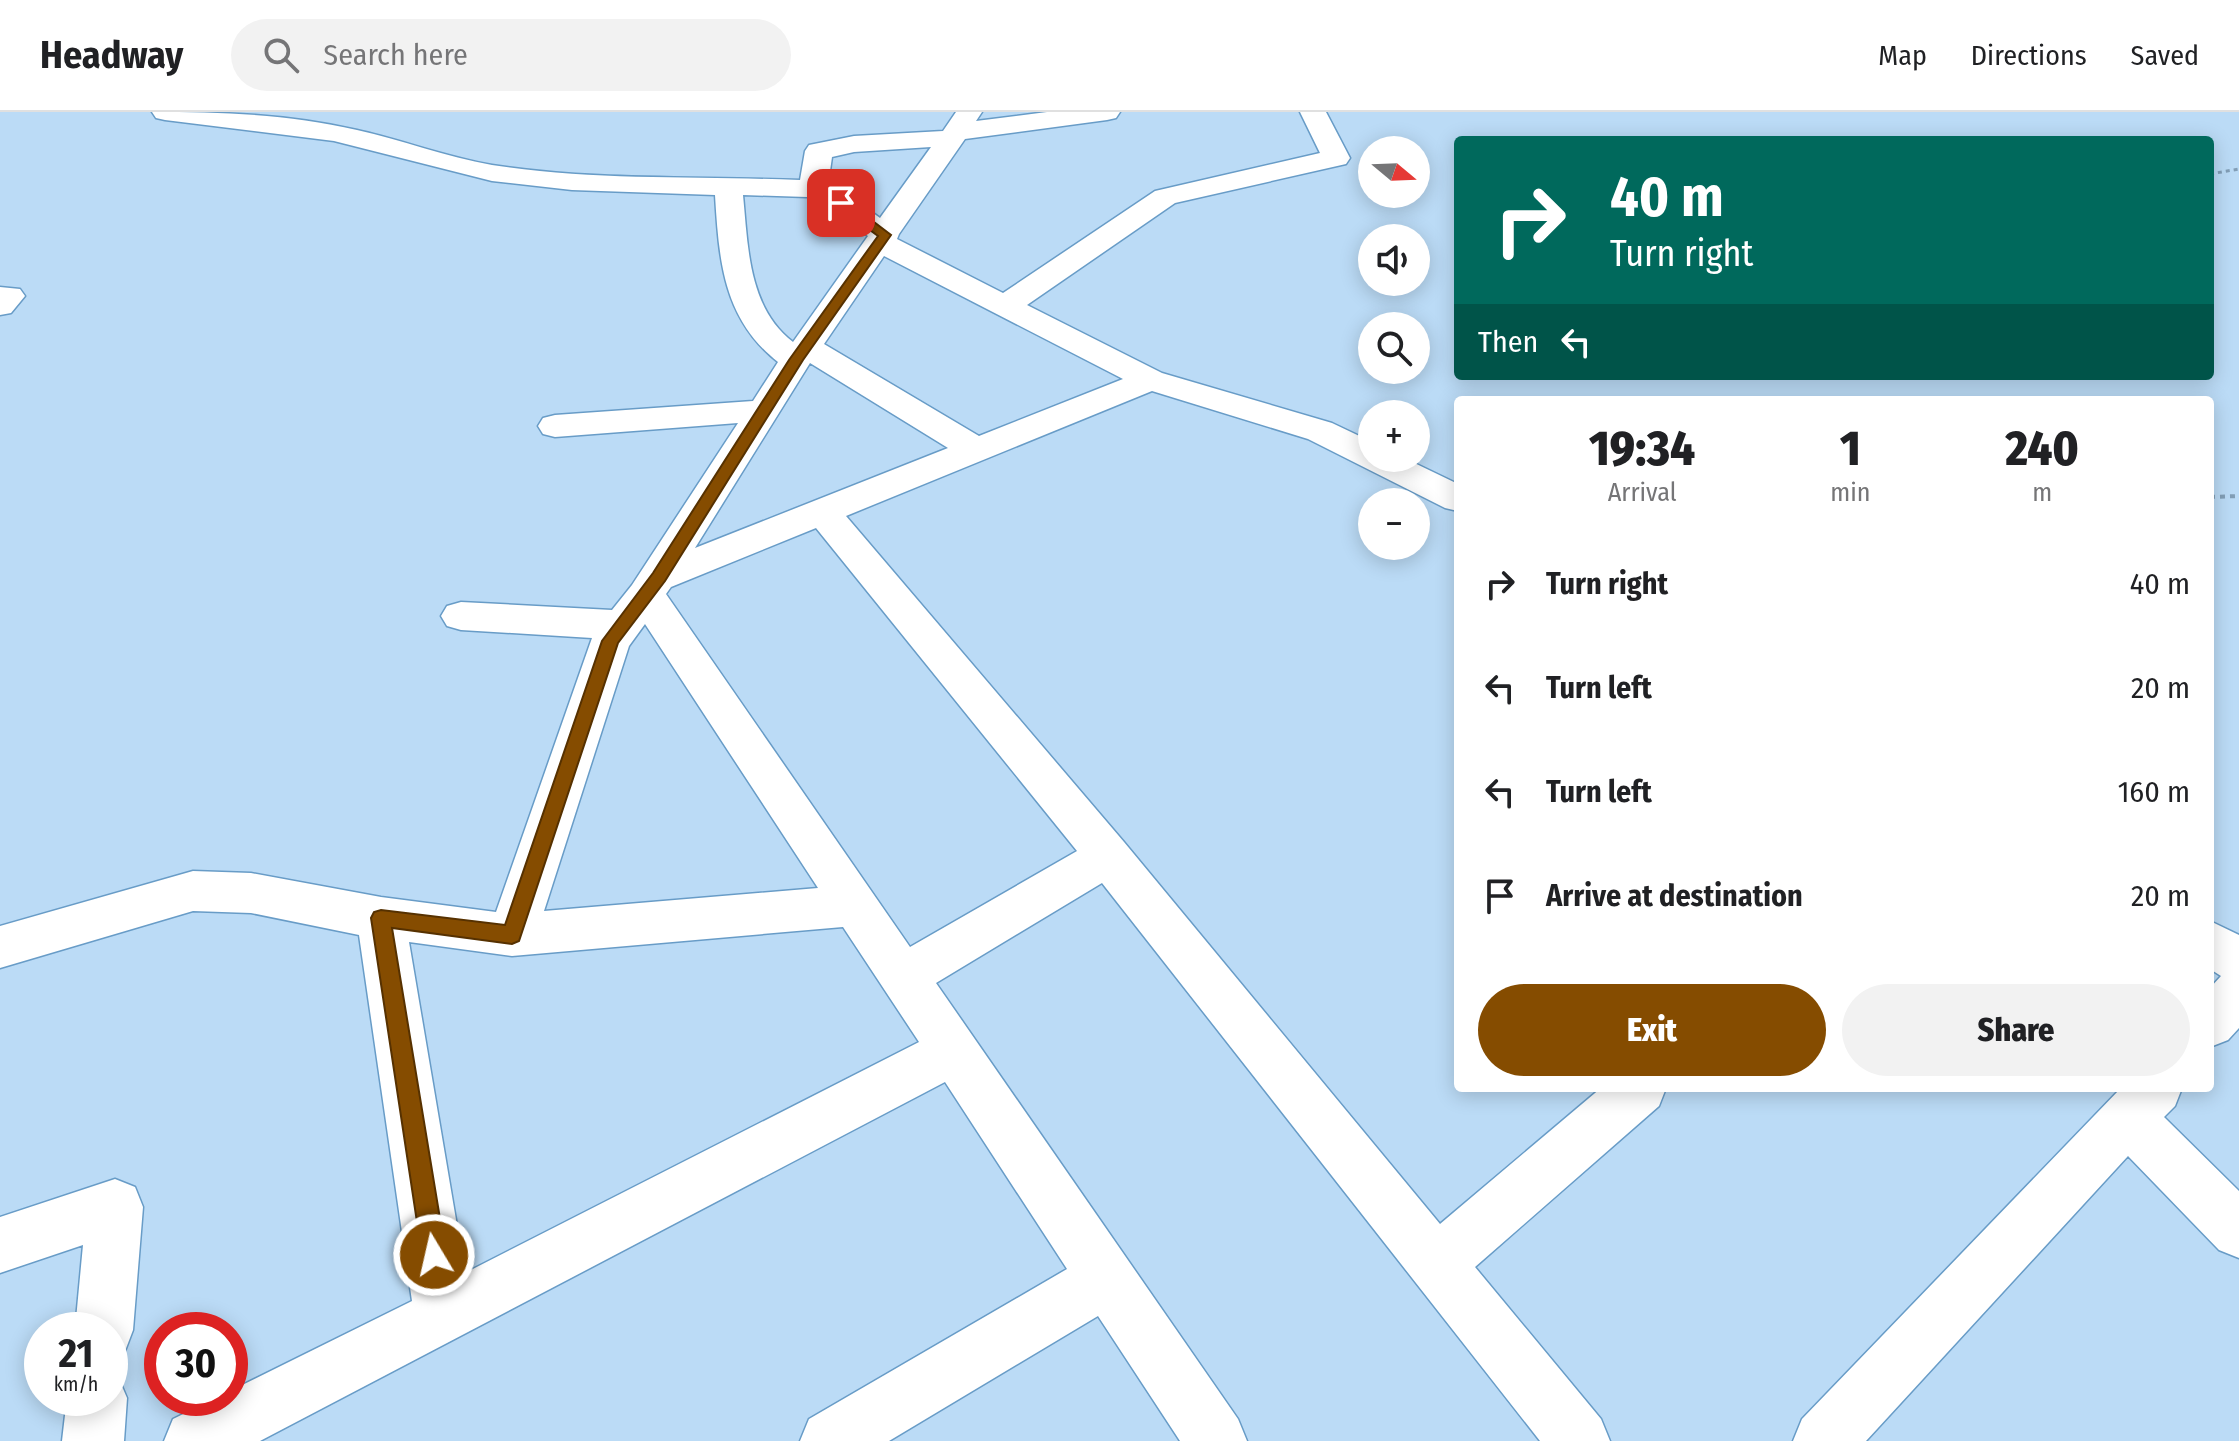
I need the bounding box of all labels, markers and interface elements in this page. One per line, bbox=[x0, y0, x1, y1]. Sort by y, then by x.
search box bbox=[231, 19, 791, 91]
text: Headway bbox=[40, 32, 183, 78]
icon: search bbox=[259, 33, 303, 77]
text: Search here bbox=[323, 37, 468, 73]
text: Map bbox=[1878, 39, 1927, 72]
text: Directions bbox=[1971, 39, 2087, 72]
text: Saved bbox=[2131, 39, 2199, 72]
north arrow bbox=[1358, 136, 1430, 208]
map controls bbox=[1358, 136, 1430, 560]
text: 40 m bbox=[1610, 164, 1724, 231]
icon: right bbox=[1478, 168, 1582, 272]
pin bbox=[807, 169, 875, 237]
icon: arrive bbox=[819, 181, 863, 225]
button: sound bbox=[1358, 224, 1430, 296]
text: Turn right bbox=[1610, 232, 1753, 276]
button: search bbox=[1358, 312, 1430, 384]
icon: left bbox=[1554, 320, 1598, 364]
text: Then bbox=[1478, 324, 1538, 360]
button: + bbox=[1358, 400, 1430, 472]
text: 19:34 bbox=[1589, 420, 1695, 478]
text: 1 bbox=[1840, 420, 1861, 478]
text: 240 bbox=[2006, 420, 2079, 478]
text: Arrival bbox=[1608, 477, 1677, 508]
text: min bbox=[1830, 477, 1871, 508]
text: m bbox=[2032, 477, 2052, 508]
button: − bbox=[1358, 488, 1430, 560]
icon: right bbox=[1478, 562, 1522, 606]
text: Turn right bbox=[1546, 566, 1668, 602]
text: 40 m bbox=[2130, 566, 2190, 602]
icon: left bbox=[1478, 666, 1522, 710]
text: Turn left bbox=[1546, 670, 1652, 706]
text: 20 m bbox=[2131, 670, 2190, 706]
icon: left bbox=[1478, 770, 1522, 814]
text: Turn left bbox=[1546, 774, 1652, 810]
text: 160 m bbox=[2118, 774, 2190, 810]
icon: arrive bbox=[1478, 874, 1522, 918]
text: Arrive at destination bbox=[1546, 878, 1803, 914]
text: 20 m bbox=[2131, 878, 2190, 914]
button: Exit bbox=[1478, 984, 1826, 1076]
button: Share bbox=[1842, 984, 2190, 1076]
position arrow bbox=[392, 1213, 476, 1297]
speed limit sign: 30 bbox=[144, 1312, 248, 1416]
text: 21 bbox=[59, 1330, 93, 1378]
text: km/h bbox=[54, 1372, 98, 1396]

